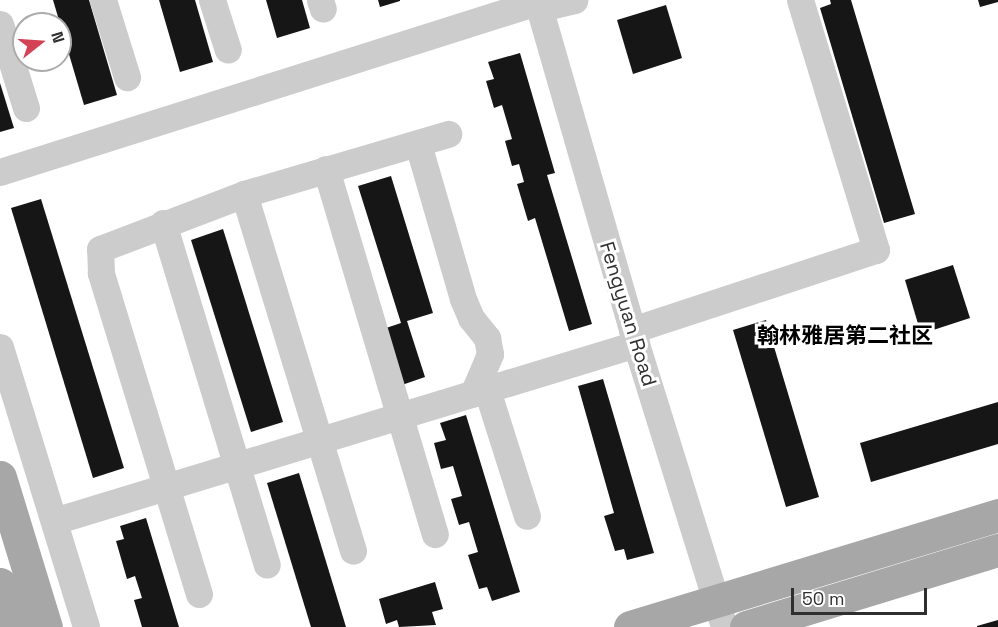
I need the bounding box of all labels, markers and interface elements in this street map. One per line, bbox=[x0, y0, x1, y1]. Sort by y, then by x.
north arrow bbox=[12, 12, 72, 72]
text: N bbox=[46, 29, 69, 45]
street label: Fengyuan Road bbox=[595, 239, 661, 389]
district label: 翰林雅居第二社区 bbox=[757, 323, 933, 349]
scale bar bbox=[794, 576, 930, 614]
text: 50 m bbox=[802, 587, 844, 610]

